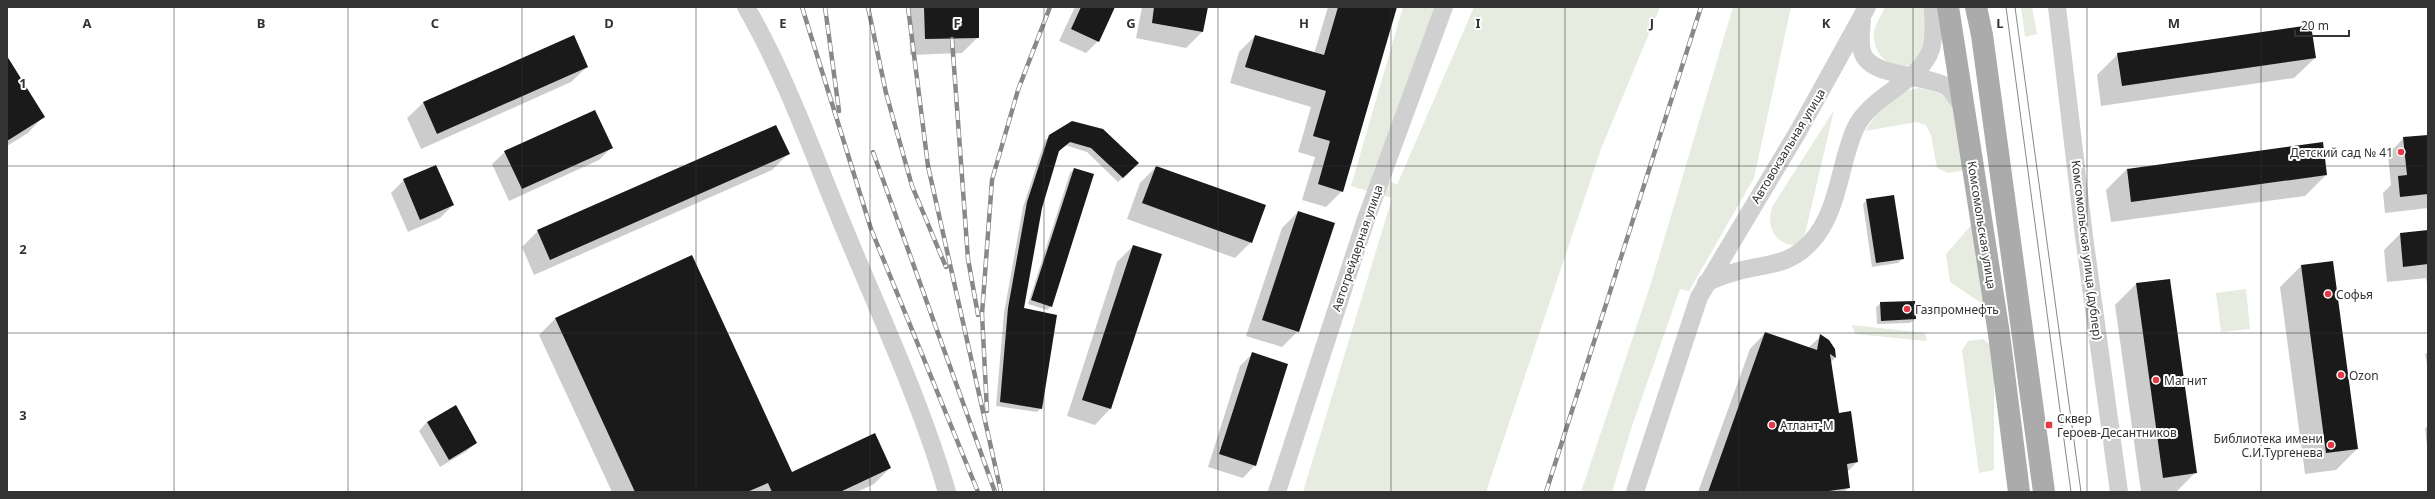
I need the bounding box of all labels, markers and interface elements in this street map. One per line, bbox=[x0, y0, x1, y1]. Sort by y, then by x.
scale bar bbox=[2295, 12, 2349, 38]
text: A bbox=[83, 14, 92, 32]
text: B bbox=[257, 14, 265, 32]
text: C bbox=[431, 14, 439, 32]
text: D bbox=[604, 14, 614, 32]
text: E bbox=[779, 14, 787, 32]
text: F bbox=[953, 14, 961, 32]
text: G bbox=[1126, 14, 1136, 32]
text: H bbox=[1299, 14, 1309, 32]
text: I bbox=[1475, 14, 1481, 32]
text: J bbox=[1649, 14, 1654, 32]
text: K bbox=[1822, 14, 1831, 32]
text: L bbox=[1996, 14, 2004, 32]
text: M bbox=[2168, 14, 2180, 32]
text: 20 m bbox=[2301, 17, 2329, 34]
text: 1 bbox=[19, 74, 27, 92]
street label: Автовокзальная улица bbox=[1747, 85, 1829, 207]
place label: Детский сад № 41 bbox=[2290, 144, 2393, 161]
marker: Детский сад № 41 bbox=[2396, 147, 2406, 157]
street label: Комсомольская улица (дублер) bbox=[2068, 159, 2107, 341]
street label: Комсомольская улица bbox=[1963, 160, 2001, 290]
street label: Автогрейдерная улица bbox=[1327, 182, 1387, 314]
text: 2 bbox=[19, 240, 27, 258]
place label: Софья bbox=[2336, 286, 2373, 303]
marker: Софья bbox=[2323, 289, 2333, 299]
place label: Газпромнефть bbox=[1915, 301, 1999, 318]
marker: Газпромнефть bbox=[1902, 304, 1912, 314]
place label: Ozon bbox=[2349, 367, 2379, 384]
marker: Ozon bbox=[2336, 370, 2346, 380]
place label: Магнит bbox=[2164, 372, 2208, 389]
marker: Магнит bbox=[2151, 375, 2161, 385]
text: 3 bbox=[19, 406, 27, 424]
place label: Сквер Героев-Десантников bbox=[2057, 410, 2177, 441]
place label: Атлант-М bbox=[1780, 417, 1834, 434]
marker: Атлант-М bbox=[1767, 420, 1777, 430]
marker: Сквер Героев-Десантников bbox=[2044, 420, 2054, 430]
place label: Библиотека имени С.И.Тургенева bbox=[2213, 430, 2323, 461]
marker: Библиотека имени С.И.Тургенева bbox=[2326, 440, 2336, 450]

